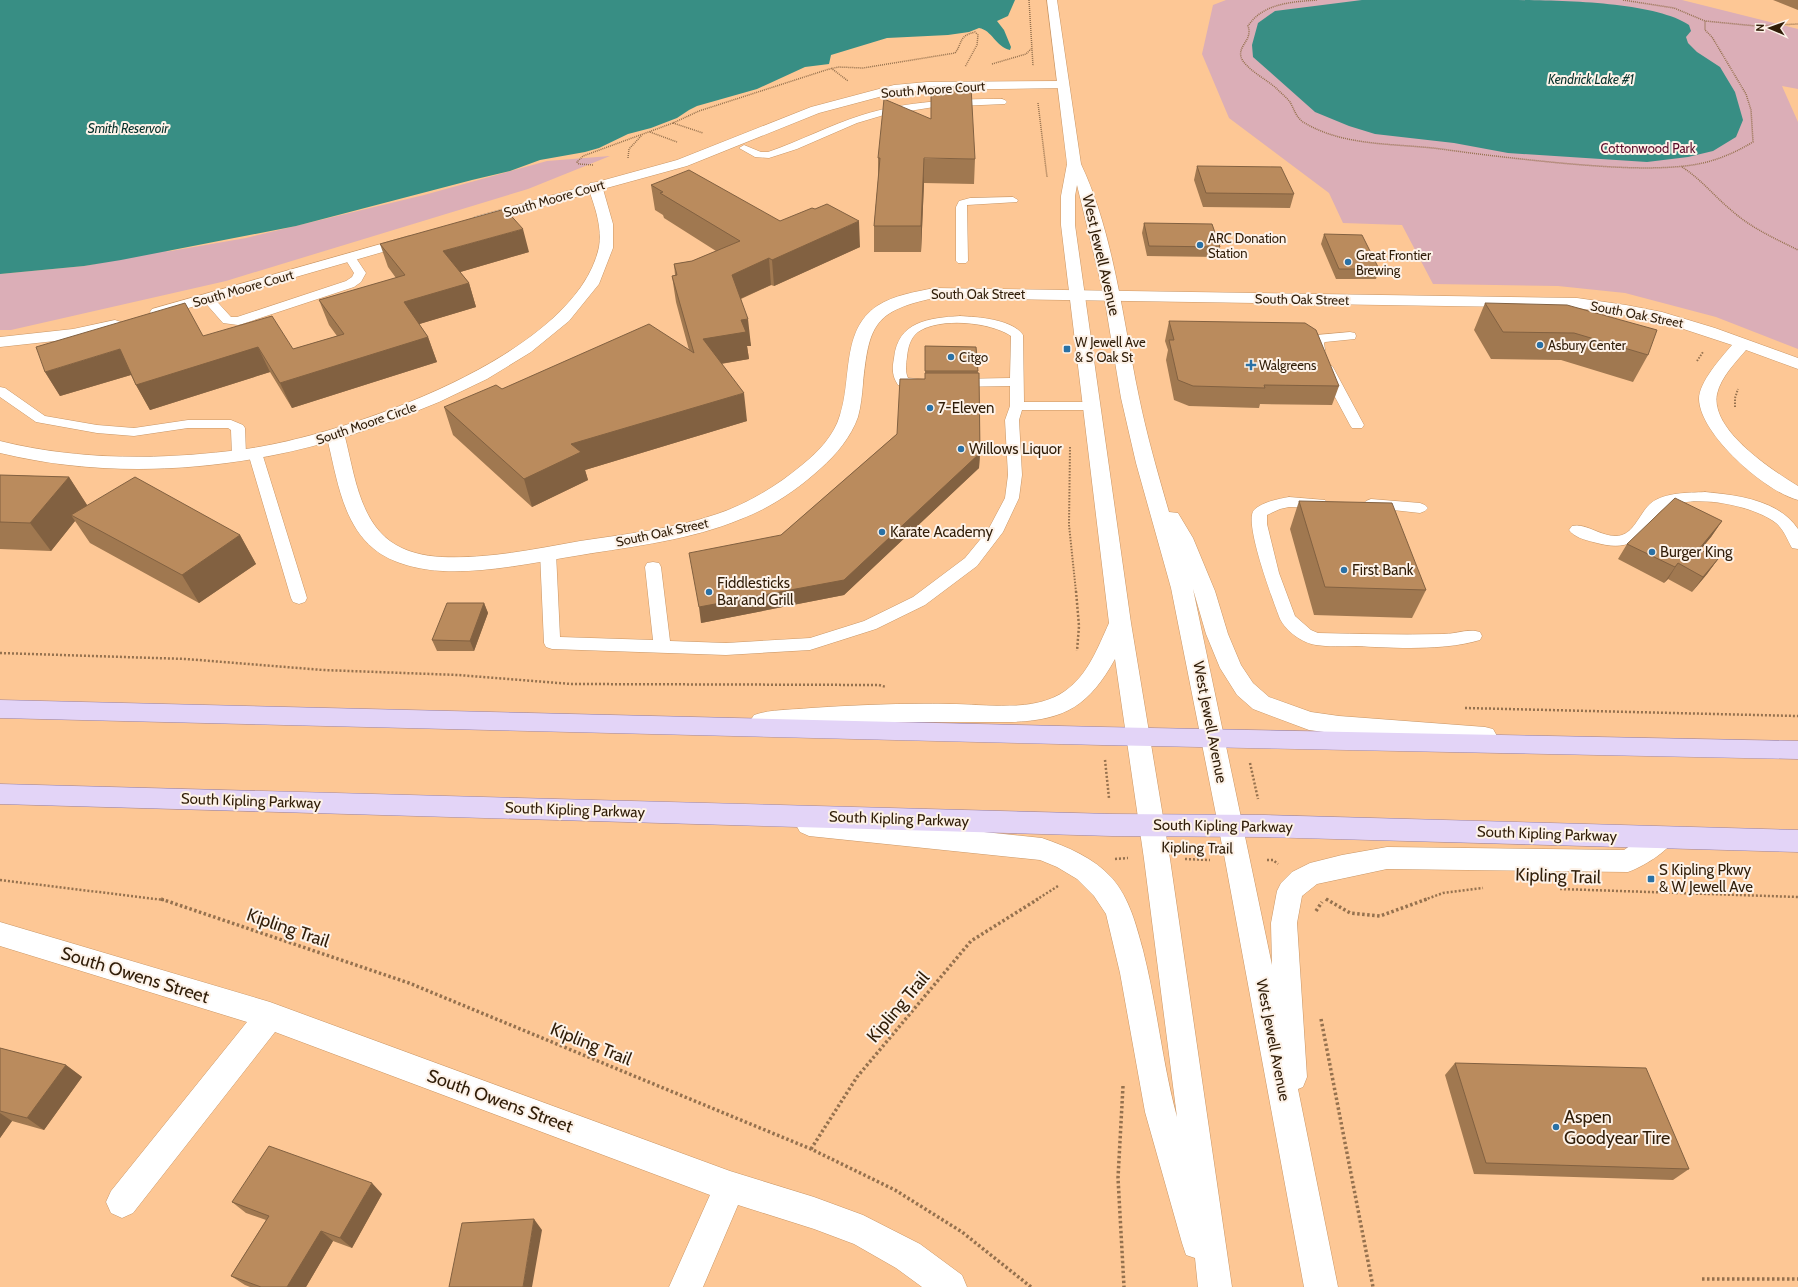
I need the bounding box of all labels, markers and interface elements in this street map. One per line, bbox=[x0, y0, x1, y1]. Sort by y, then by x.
north arrow bbox=[1750, 8, 1790, 48]
text: N bbox=[1753, 24, 1767, 32]
water label: Kendrick Lake #1 bbox=[1548, 71, 1634, 87]
street label: South Moore Court bbox=[880, 77, 986, 101]
water label: Smith Reservoir bbox=[88, 120, 169, 136]
park label: Cottonwood Park bbox=[1600, 140, 1696, 156]
street label: South Moore Court bbox=[502, 176, 607, 220]
street label: West Jewell Avenue bbox=[1078, 193, 1124, 318]
place label: ARC Donation Station bbox=[1208, 230, 1286, 261]
marker: ARC Donation Station bbox=[1195, 240, 1205, 250]
place label: Great Frontier Brewing bbox=[1356, 247, 1432, 278]
marker: Great Frontier Brewing bbox=[1343, 257, 1353, 267]
street label: South Moore Court bbox=[191, 266, 296, 310]
street label: South Oak Street bbox=[931, 286, 1026, 302]
street label: South Oak Street bbox=[1255, 290, 1350, 308]
street label: South Oak Street bbox=[1589, 297, 1685, 331]
place label: W Jewell Ave & S Oak St bbox=[1075, 334, 1146, 365]
place label: Asbury Center bbox=[1548, 337, 1627, 353]
marker: Asbury Center bbox=[1535, 340, 1545, 350]
marker: W Jewell Ave & S Oak St bbox=[1062, 344, 1072, 354]
place label: Citgo bbox=[959, 349, 988, 365]
marker: Citgo bbox=[946, 352, 956, 362]
place label: Walgreens bbox=[1259, 357, 1317, 373]
marker: Walgreens bbox=[1246, 360, 1256, 370]
street label: South Moore Circle bbox=[314, 398, 418, 448]
place label: 7-Eleven bbox=[938, 399, 994, 417]
marker: 7-Eleven bbox=[925, 403, 935, 413]
place label: Willows Liquor bbox=[969, 440, 1062, 458]
marker: Willows Liquor bbox=[956, 444, 966, 454]
street label: South Oak Street bbox=[614, 514, 710, 550]
place label: Karate Academy bbox=[890, 523, 993, 541]
marker: Karate Academy bbox=[877, 527, 887, 537]
place label: Burger King bbox=[1660, 543, 1733, 561]
marker: Burger King bbox=[1647, 547, 1657, 557]
place label: First Bank bbox=[1352, 561, 1414, 579]
marker: First Bank bbox=[1339, 565, 1349, 575]
place label: Fiddlesticks Bar and Grill bbox=[717, 574, 794, 609]
marker: Fiddlesticks Bar and Grill bbox=[704, 587, 714, 597]
street label: West Jewell Avenue bbox=[1189, 660, 1231, 785]
street label: South Kipling Parkway bbox=[181, 790, 322, 812]
street label: South Kipling Parkway bbox=[505, 799, 646, 821]
street label: South Kipling Parkway bbox=[829, 808, 970, 830]
street label: South Kipling Parkway bbox=[1153, 816, 1294, 836]
street label: South Kipling Parkway bbox=[1477, 823, 1618, 845]
street label: Kipling Trail bbox=[1161, 838, 1233, 858]
place label: S Kipling Pkwy & W Jewell Ave bbox=[1659, 861, 1753, 896]
street label: Kipling Trail bbox=[1515, 864, 1602, 889]
marker: S Kipling Pkwy & W Jewell Ave bbox=[1646, 874, 1656, 884]
street label: Kipling Trail bbox=[244, 904, 333, 953]
street label: South Owens Street bbox=[58, 942, 212, 1008]
street label: Kipling Trail bbox=[862, 966, 935, 1047]
street label: West Jewell Avenue bbox=[1252, 978, 1294, 1103]
street label: Kipling Trail bbox=[547, 1018, 636, 1071]
street label: South Owens Street bbox=[424, 1064, 576, 1138]
place label: Aspen Goodyear Tire bbox=[1564, 1106, 1670, 1149]
marker: Aspen Goodyear Tire bbox=[1551, 1122, 1561, 1132]

